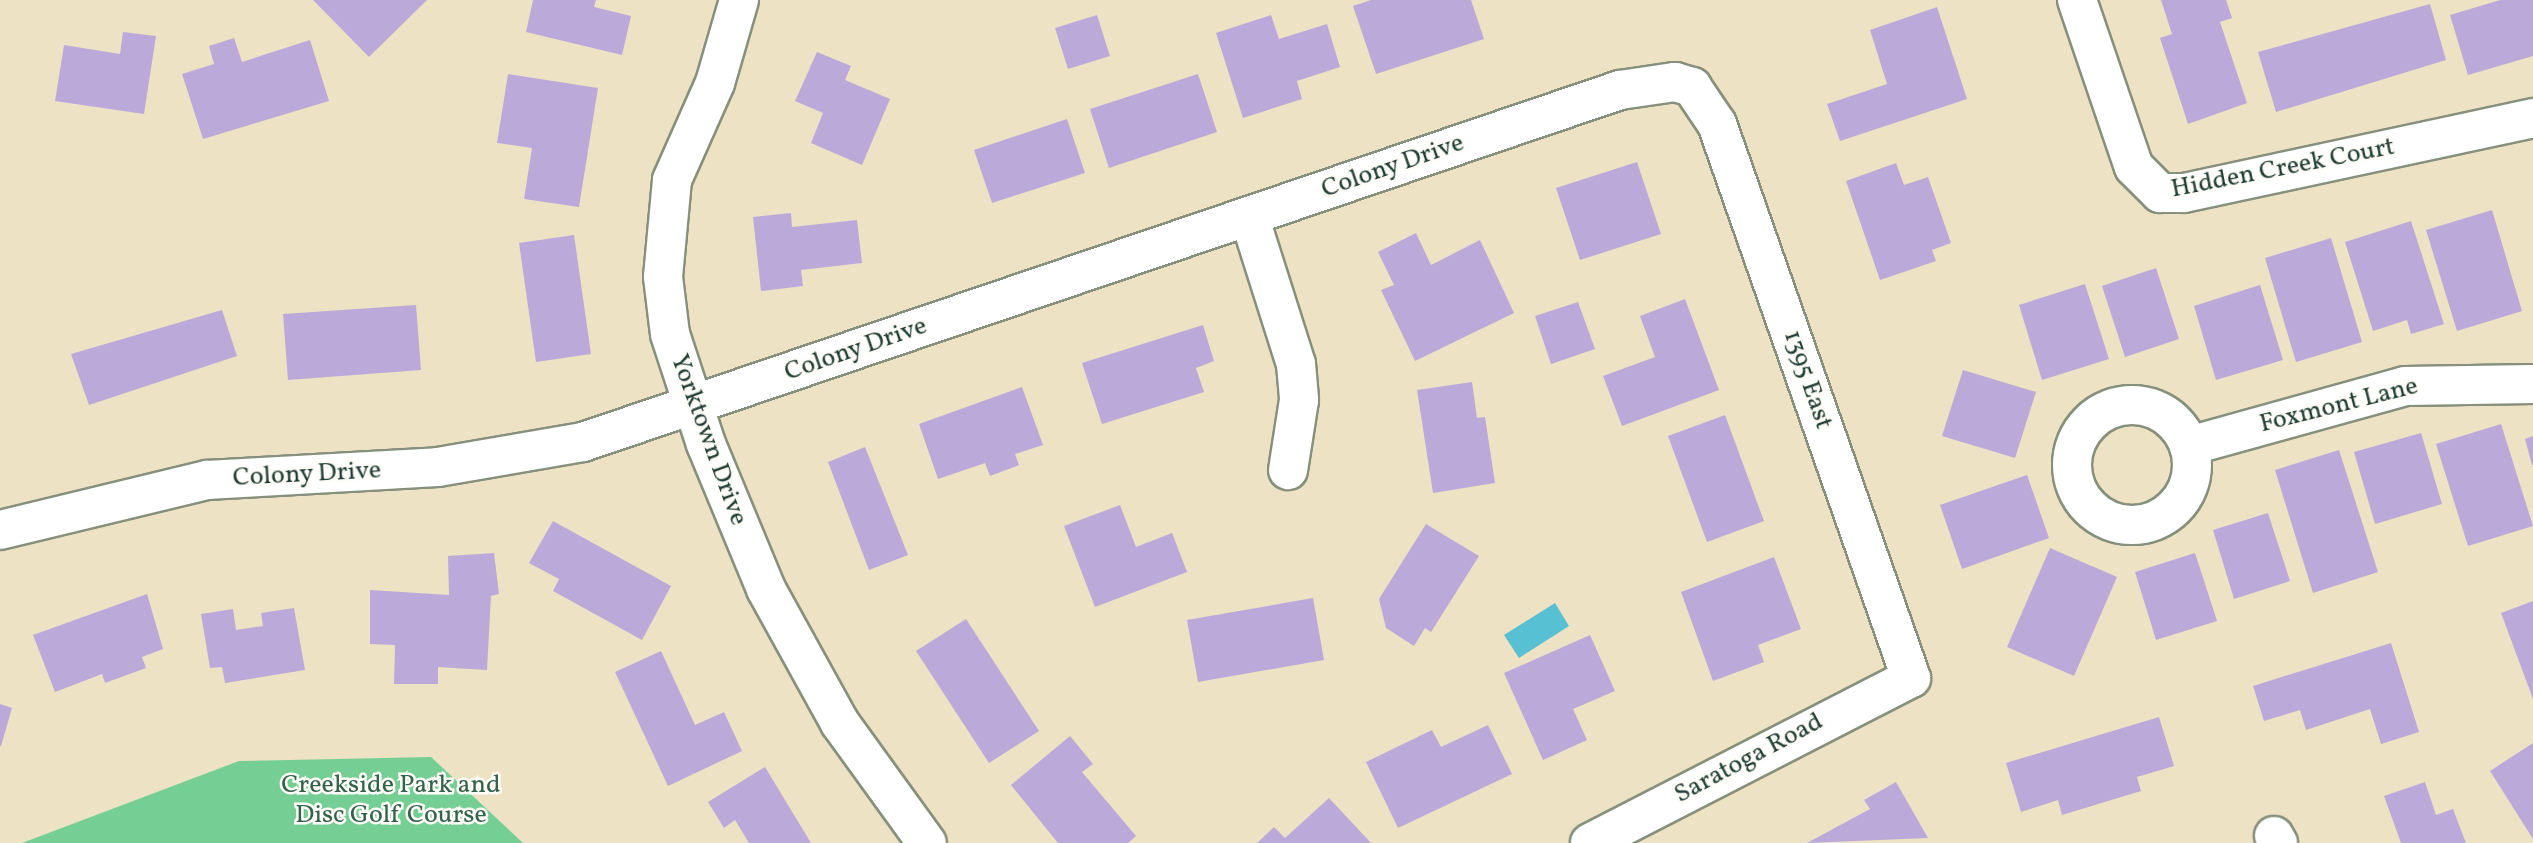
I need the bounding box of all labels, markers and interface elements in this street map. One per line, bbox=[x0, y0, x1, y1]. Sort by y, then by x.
street label: Colony Drive bbox=[1317, 128, 1469, 206]
street label: Hidden Creek Court bbox=[2169, 132, 2397, 206]
street label: Colony Drive bbox=[780, 311, 932, 389]
street label: 1395 East bbox=[1776, 326, 1838, 434]
street label: Yorktown Drive bbox=[663, 350, 753, 530]
street label: Foxmont Lane bbox=[2257, 371, 2421, 441]
street label: Colony Drive bbox=[232, 456, 382, 494]
street label: Saratoga Road bbox=[1669, 707, 1829, 811]
park label: Creekside Park and Disc Golf Course bbox=[281, 770, 501, 832]

